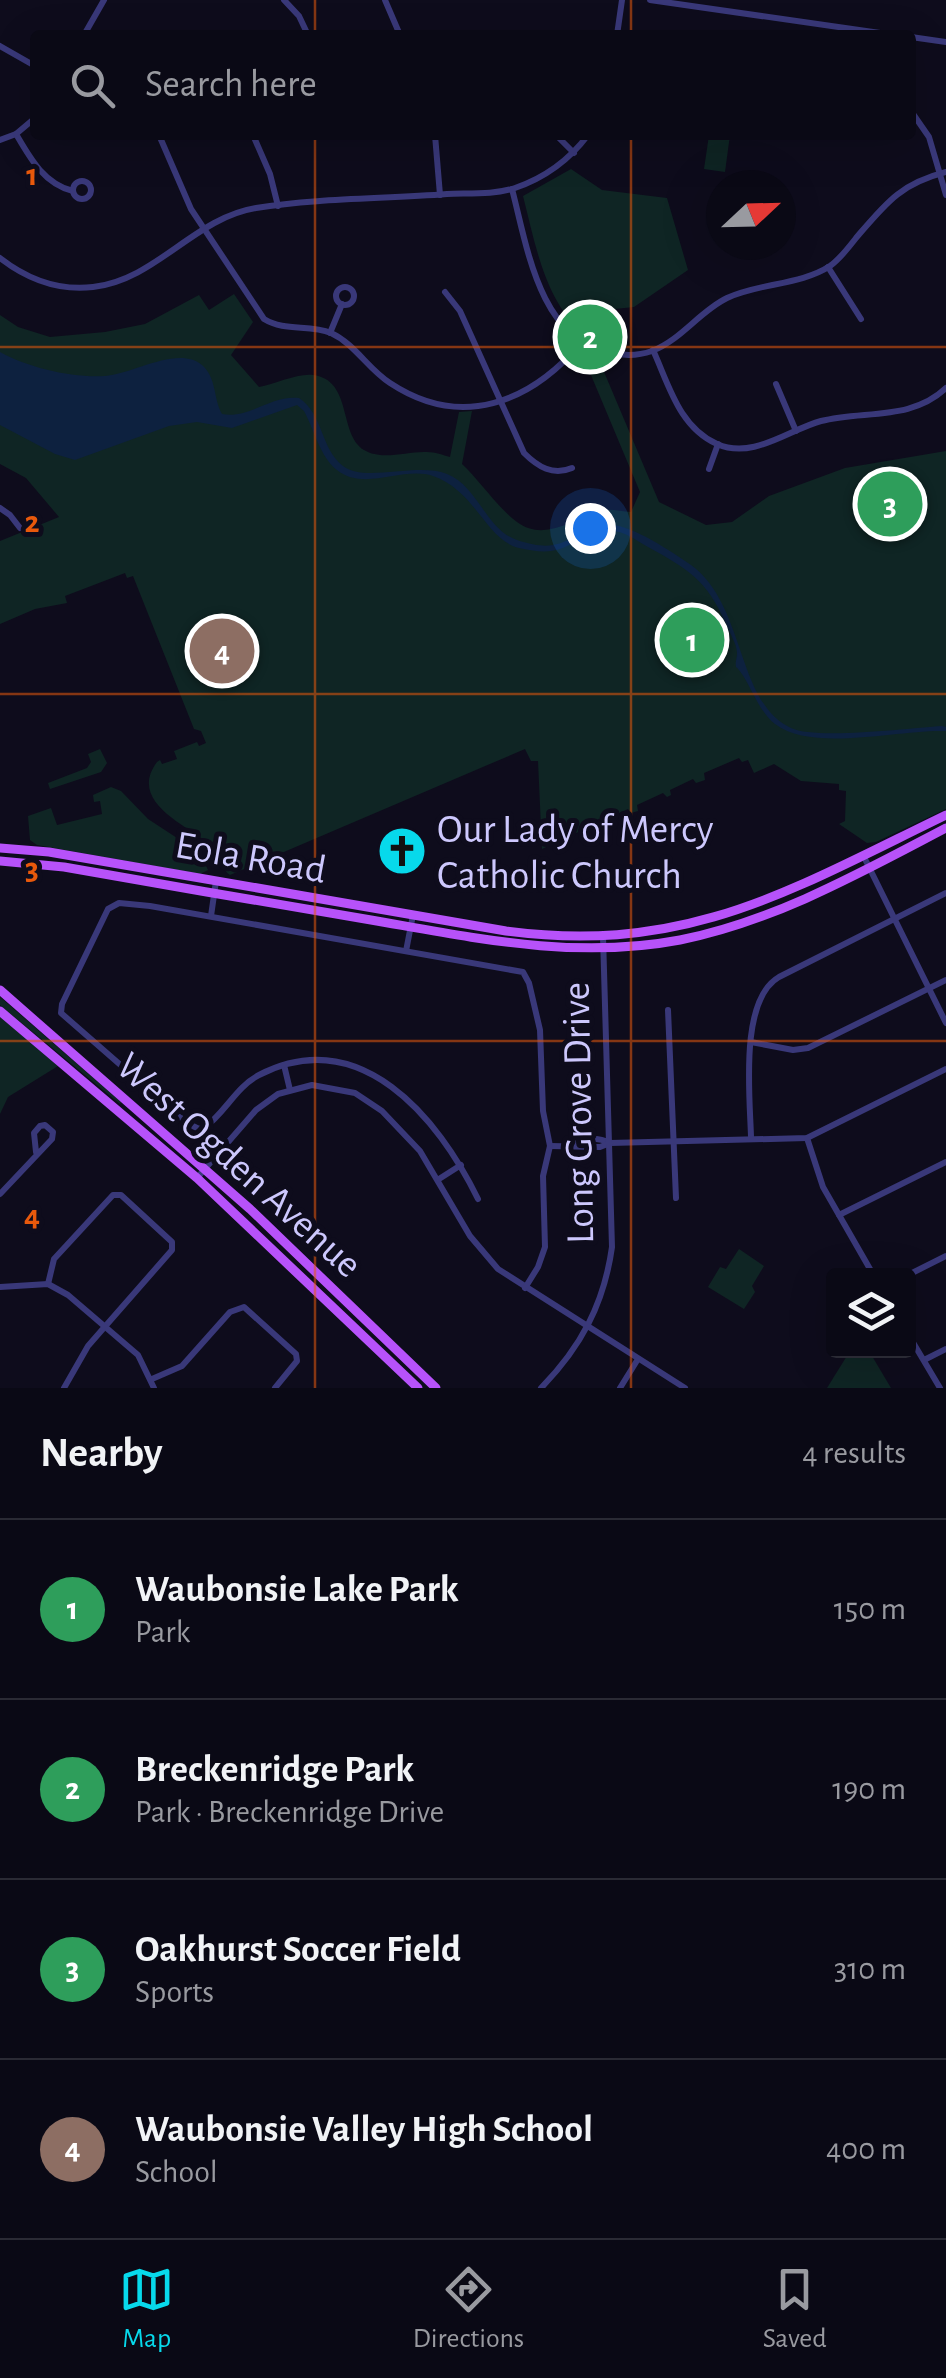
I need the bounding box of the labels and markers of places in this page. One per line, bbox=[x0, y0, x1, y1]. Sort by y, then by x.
pin: 2 bbox=[558, 300, 622, 374]
pin: 3 bbox=[858, 466, 922, 542]
pin: 1 bbox=[660, 602, 724, 678]
pin: 4 bbox=[190, 614, 254, 688]
place label: Our Lady of Mercy Catholic Church bbox=[437, 810, 713, 896]
church icon: Our Lady of Mercy Catholic Church bbox=[376, 825, 428, 877]

